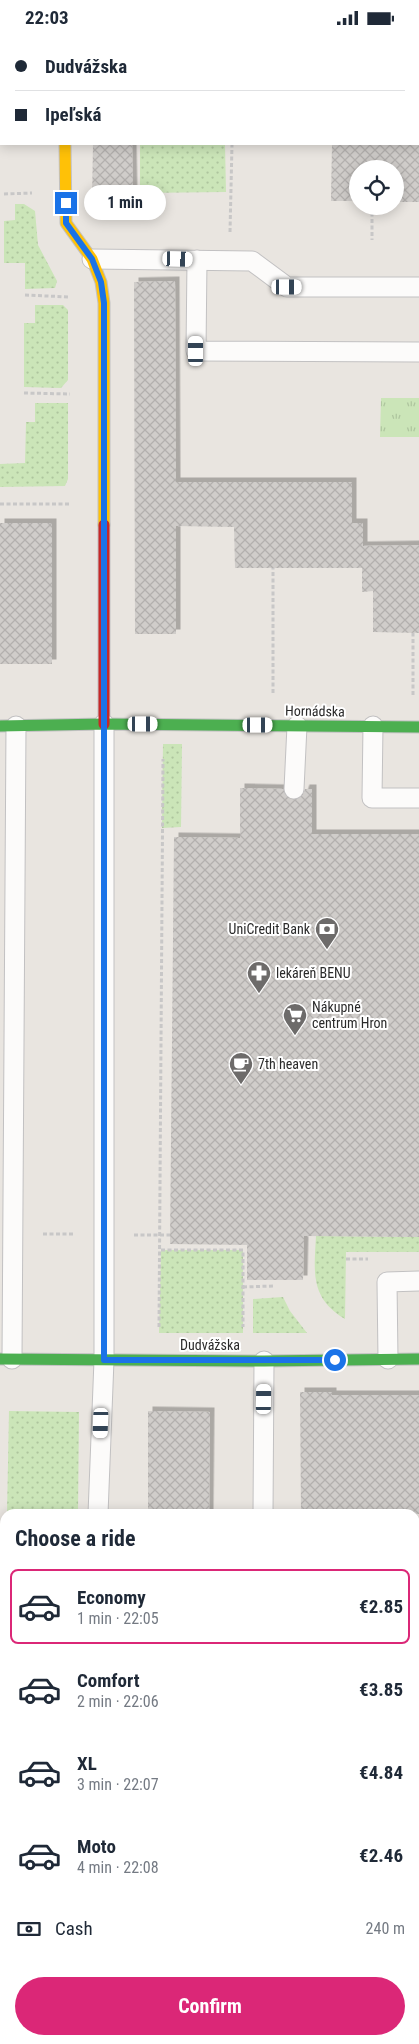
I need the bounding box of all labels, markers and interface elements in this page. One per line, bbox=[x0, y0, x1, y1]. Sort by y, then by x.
text: 22:03 bbox=[25, 6, 69, 29]
text: Dudvážska bbox=[45, 55, 127, 78]
text: Ipeľská bbox=[45, 103, 101, 126]
map controls bbox=[349, 160, 404, 215]
button: locate bbox=[349, 160, 404, 215]
callout: 1 min bbox=[84, 185, 166, 221]
route end bbox=[55, 192, 77, 214]
text: 1 min bbox=[107, 193, 143, 212]
car bbox=[162, 251, 193, 267]
car bbox=[272, 280, 302, 295]
car bbox=[188, 336, 203, 366]
street label: Hornádska bbox=[285, 702, 345, 720]
car bbox=[128, 717, 158, 732]
car bbox=[243, 718, 273, 733]
bank icon: UniCredit Bank bbox=[314, 916, 340, 950]
place label: UniCredit Bank bbox=[229, 921, 311, 937]
pharmacy icon: lekáreň BENU bbox=[246, 960, 272, 994]
place label: lekáreň BENU bbox=[276, 965, 351, 981]
place label: Nákupné centrum Hron bbox=[312, 999, 387, 1031]
supermarket icon: Nákupné centrum Hron bbox=[282, 1002, 308, 1036]
cafe icon: 7th heaven bbox=[228, 1051, 254, 1085]
place label: 7th heaven bbox=[258, 1056, 318, 1072]
street label: Dudvážska bbox=[180, 1337, 240, 1353]
route start bbox=[324, 1349, 346, 1371]
car bbox=[256, 1384, 271, 1414]
car bbox=[92, 1408, 109, 1438]
text: Choose a ride bbox=[15, 1526, 136, 1551]
icon: car bbox=[17, 1584, 62, 1629]
text: Economy bbox=[77, 1586, 146, 1609]
text: €2.85 bbox=[359, 1595, 403, 1618]
text: 1 min · 22:05 bbox=[77, 1609, 159, 1628]
icon: car bbox=[17, 1667, 62, 1712]
text: Comfort bbox=[77, 1669, 140, 1692]
text: €3.85 bbox=[359, 1678, 403, 1701]
text: 2 min · 22:06 bbox=[77, 1692, 159, 1711]
icon: car bbox=[17, 1750, 62, 1795]
text: XL bbox=[77, 1752, 97, 1775]
text: €4.84 bbox=[359, 1761, 403, 1784]
text: 3 min · 22:07 bbox=[77, 1775, 159, 1794]
icon: car bbox=[17, 1833, 62, 1878]
text: Moto bbox=[77, 1835, 116, 1858]
text: €2.46 bbox=[359, 1844, 403, 1867]
text: 4 min · 22:08 bbox=[77, 1858, 159, 1877]
icon: cash bbox=[15, 1915, 43, 1943]
text: Cash bbox=[55, 1917, 93, 1940]
text: 240 m bbox=[366, 1919, 405, 1938]
button: Confirm bbox=[15, 1977, 405, 2035]

